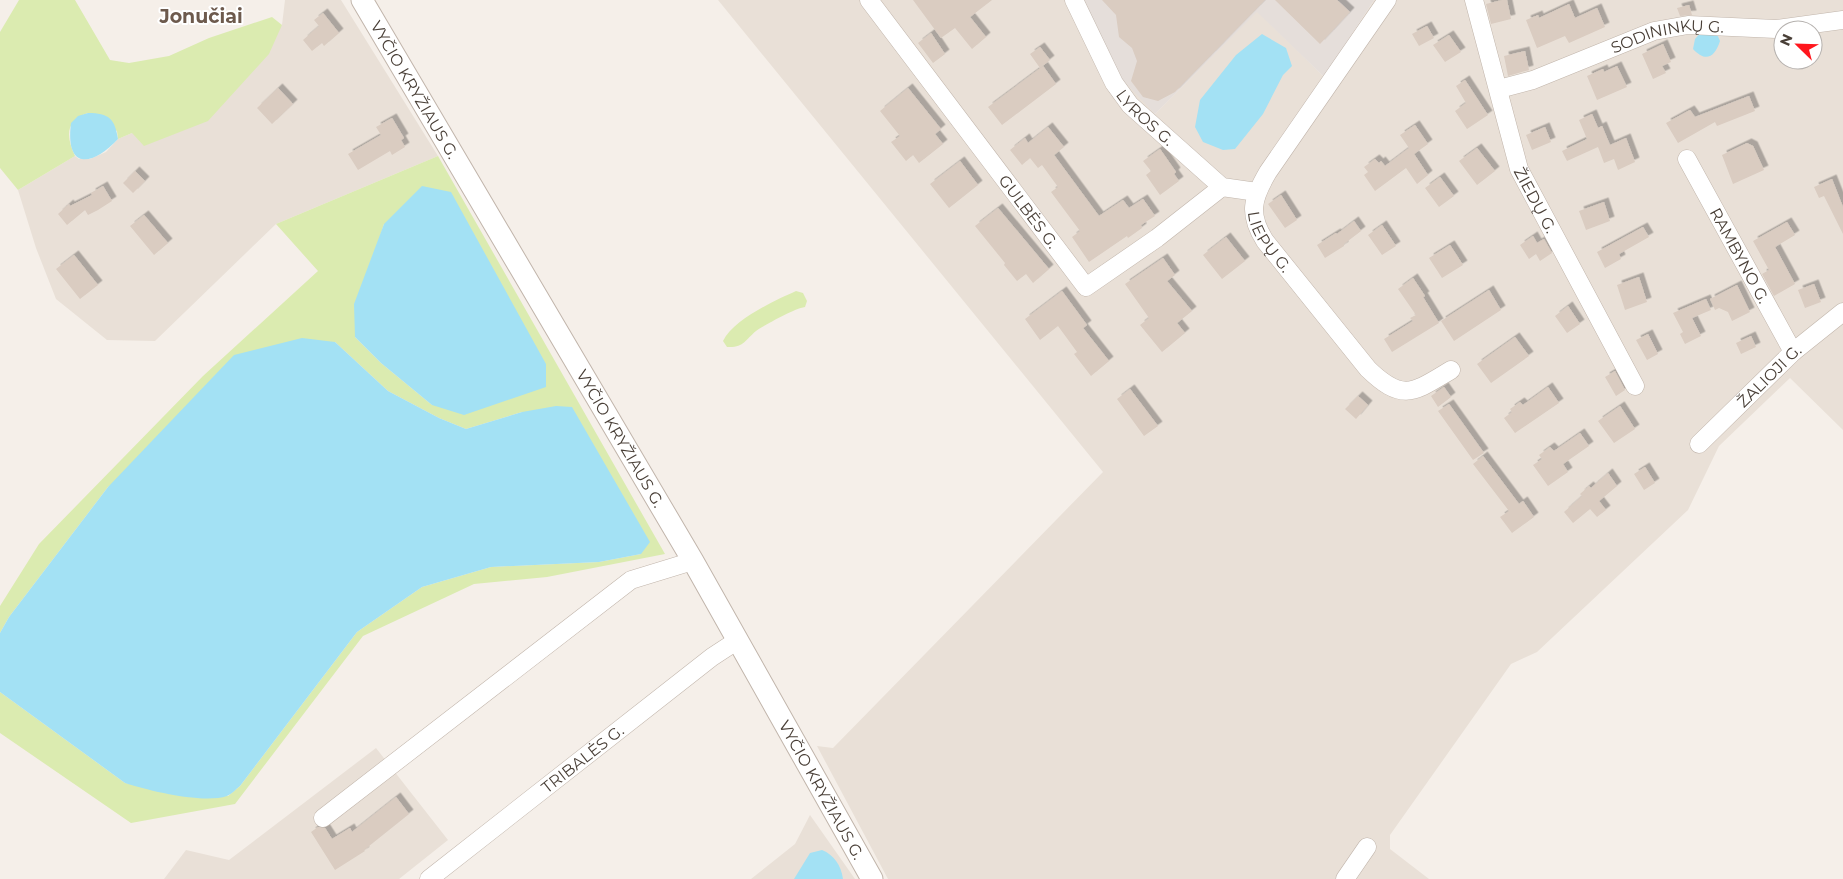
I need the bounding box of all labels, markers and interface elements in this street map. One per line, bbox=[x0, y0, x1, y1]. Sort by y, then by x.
district label: Jonučiai bbox=[158, 5, 243, 28]
street label: SODININKŲ G. bbox=[1608, 15, 1724, 57]
street label: VYČIO KRYŽIAUS G. bbox=[367, 17, 463, 162]
north arrow bbox=[1773, 20, 1823, 70]
text: N bbox=[1776, 31, 1797, 49]
street label: LYROS G. bbox=[1112, 86, 1178, 150]
street label: ŽIEDŲ G. bbox=[1510, 164, 1561, 236]
street label: GULBĖS G. bbox=[995, 171, 1063, 252]
street label: RAMBYNO G. bbox=[1706, 204, 1774, 307]
street label: LIEPŲ G. bbox=[1244, 210, 1296, 276]
street label: ŽALIOJI G. bbox=[1733, 340, 1805, 411]
street label: VYČIO KRYŽIAUS G. bbox=[573, 366, 669, 511]
street label: VYČIO KRYŽIAUS G. bbox=[775, 717, 869, 863]
street label: TRIBALĖS G. bbox=[538, 721, 627, 797]

